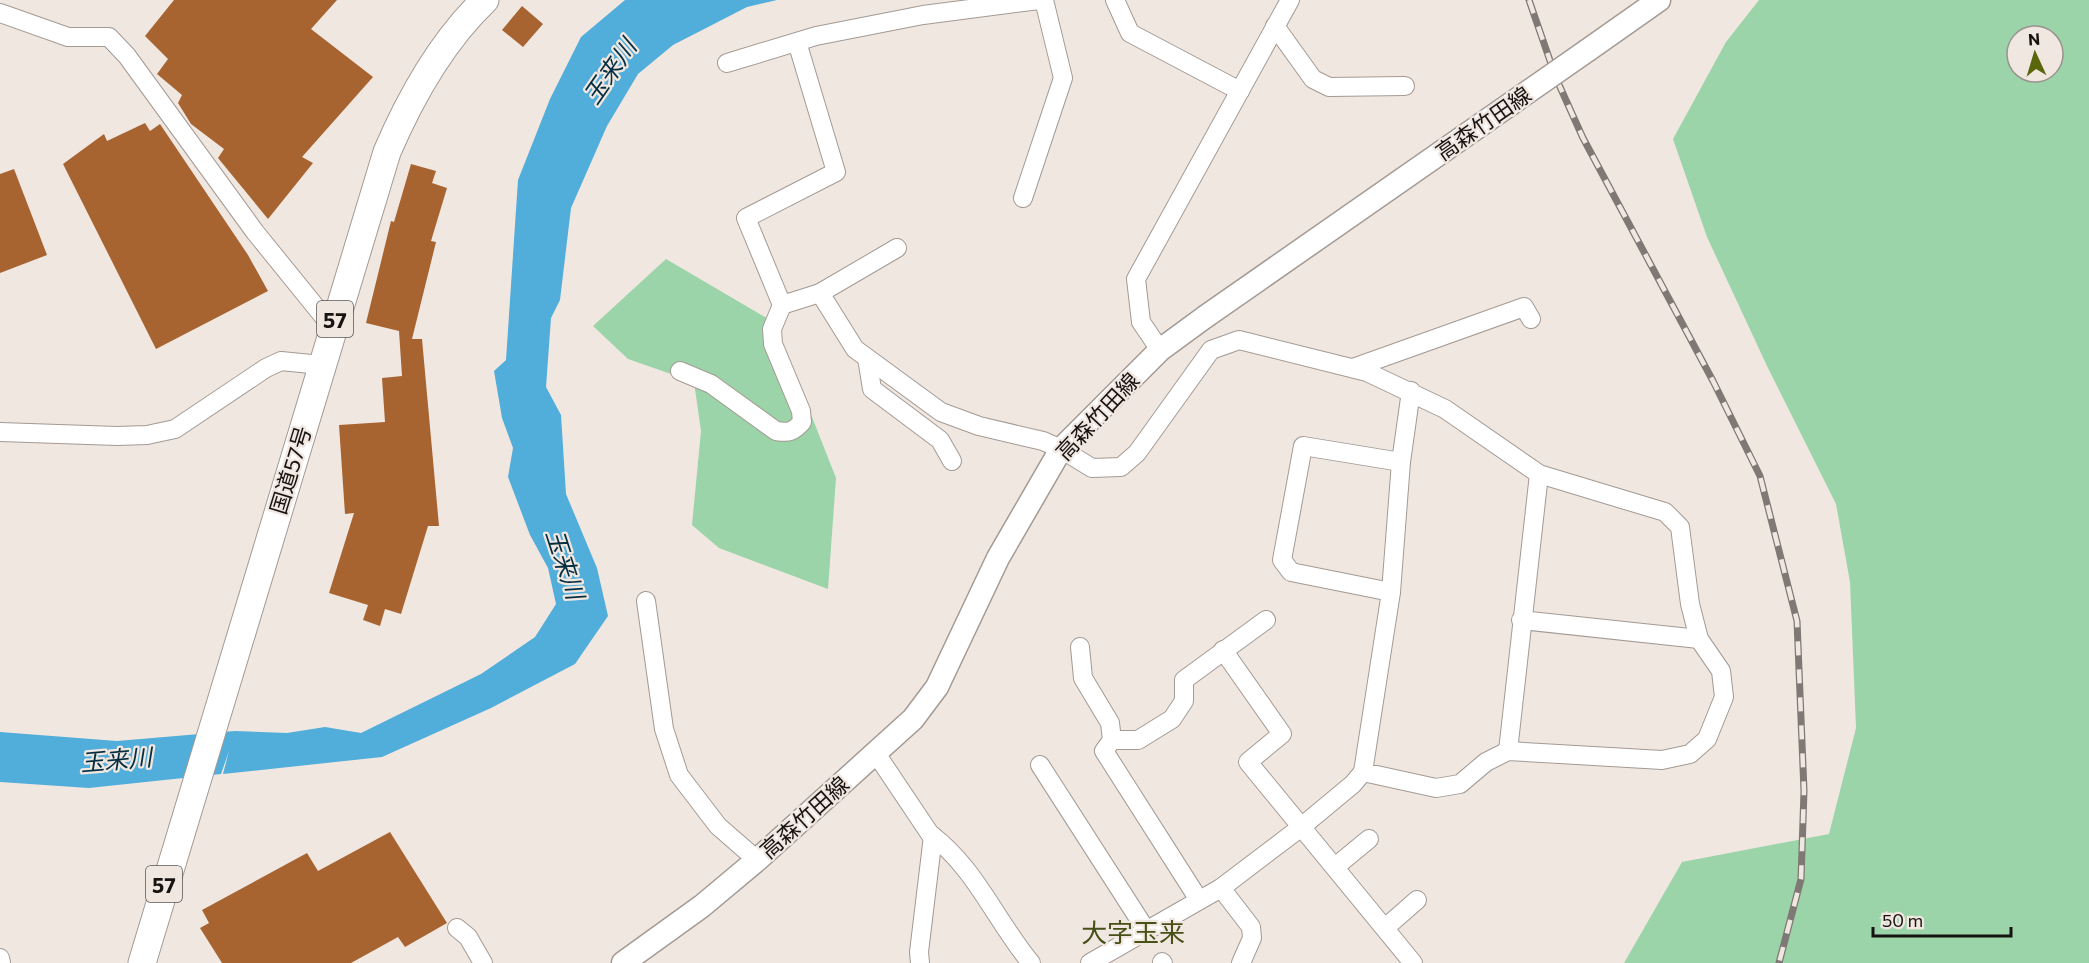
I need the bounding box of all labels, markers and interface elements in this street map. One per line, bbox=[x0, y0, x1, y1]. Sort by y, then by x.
north arrow bbox=[2005, 24, 2065, 84]
text: N bbox=[2027, 29, 2041, 48]
water label: 玉来川 bbox=[576, 31, 643, 109]
street label: 高森竹田線 bbox=[1430, 80, 1536, 166]
road number: 57 bbox=[317, 301, 353, 337]
street label: 高森竹田線 bbox=[1050, 367, 1144, 465]
street label: 国道57号 bbox=[264, 423, 316, 517]
water label: 玉来川 bbox=[541, 525, 592, 606]
water label: 玉来川 bbox=[79, 741, 156, 777]
street label: 高森竹田線 bbox=[754, 770, 854, 864]
road number: 57 bbox=[146, 866, 182, 902]
scale bar bbox=[1873, 900, 2011, 938]
text: 50 m bbox=[1882, 909, 1923, 931]
district label: 大字玉来 bbox=[1081, 916, 1185, 947]

